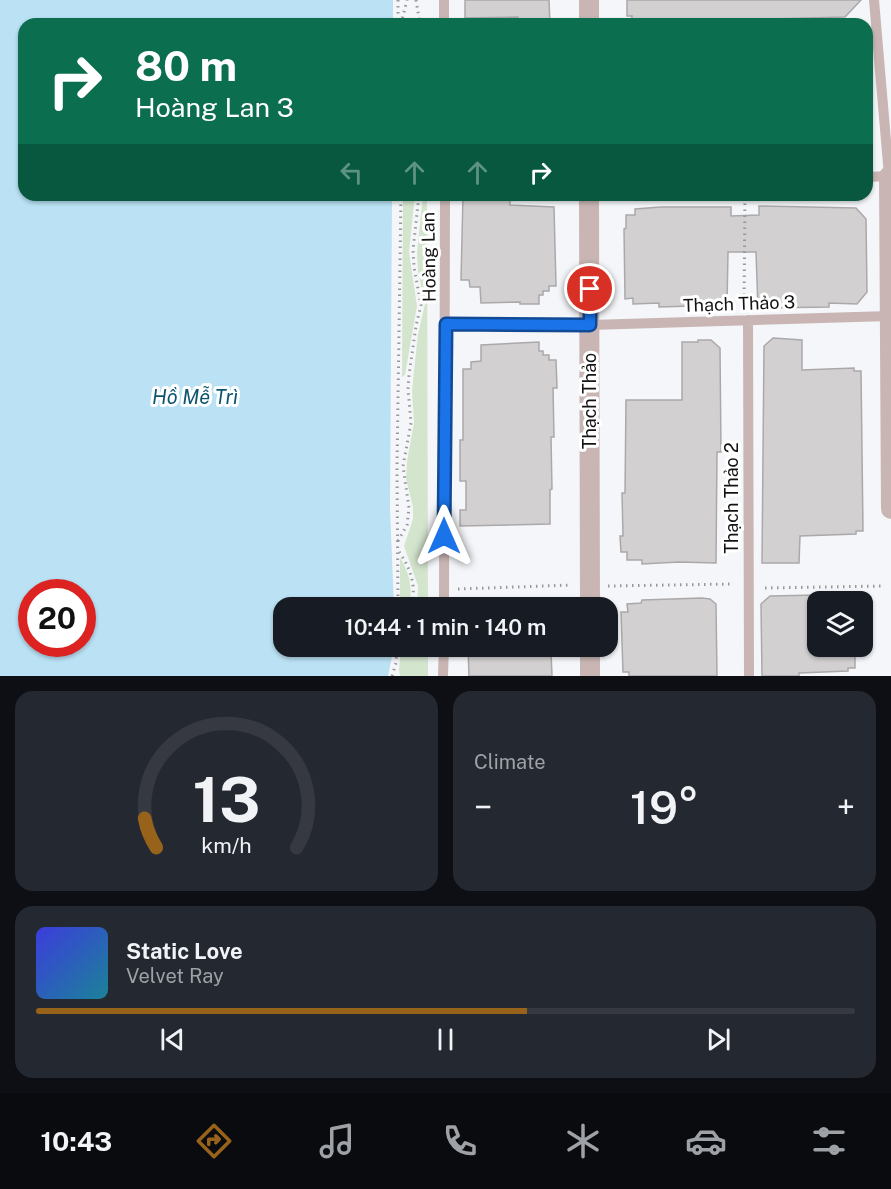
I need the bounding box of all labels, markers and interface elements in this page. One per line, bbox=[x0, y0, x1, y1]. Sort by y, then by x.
text: 80 m bbox=[135, 41, 237, 90]
icon: right bbox=[36, 42, 114, 120]
text: Hoàng Lan 3 bbox=[135, 91, 294, 123]
icon: left bbox=[335, 156, 368, 189]
icon: ahead bbox=[398, 156, 431, 189]
icon: ahead bbox=[461, 156, 494, 189]
icon: right bbox=[524, 156, 557, 189]
street label: Hoàng Lan bbox=[417, 212, 440, 302]
pin bbox=[564, 263, 615, 314]
icon: arrive bbox=[573, 272, 606, 305]
street label: Thạch Thảo 3 bbox=[683, 291, 795, 316]
street label: Thạch Thảo bbox=[579, 353, 600, 449]
water label: Hồ Mễ Trì bbox=[152, 385, 238, 409]
street label: Thạch Thảo 2 bbox=[721, 442, 742, 554]
position arrow bbox=[412, 504, 476, 568]
speed limit sign: 20 bbox=[18, 579, 96, 657]
map controls bbox=[807, 591, 873, 657]
button: layers bbox=[807, 591, 873, 657]
text: 10:44 · 1 min · 140 m bbox=[344, 614, 547, 640]
text: Climate bbox=[474, 750, 546, 774]
text: 13 bbox=[192, 763, 261, 836]
text: 19° bbox=[630, 781, 699, 834]
text: − bbox=[474, 788, 492, 826]
text: + bbox=[837, 788, 855, 826]
text: km/h bbox=[201, 833, 252, 858]
text: Static Love bbox=[126, 938, 243, 964]
text: Velvet Ray bbox=[126, 964, 224, 988]
icon: previous bbox=[156, 1023, 189, 1056]
icon: pause bbox=[429, 1023, 462, 1056]
icon: next bbox=[702, 1023, 735, 1056]
icon: directions bbox=[193, 1120, 235, 1162]
icon: music bbox=[316, 1120, 358, 1162]
icon: phone bbox=[439, 1120, 481, 1162]
icon: climate bbox=[562, 1120, 604, 1162]
icon: car bbox=[685, 1120, 727, 1162]
icon: filters bbox=[808, 1120, 850, 1162]
text: 10:43 bbox=[41, 1125, 112, 1157]

